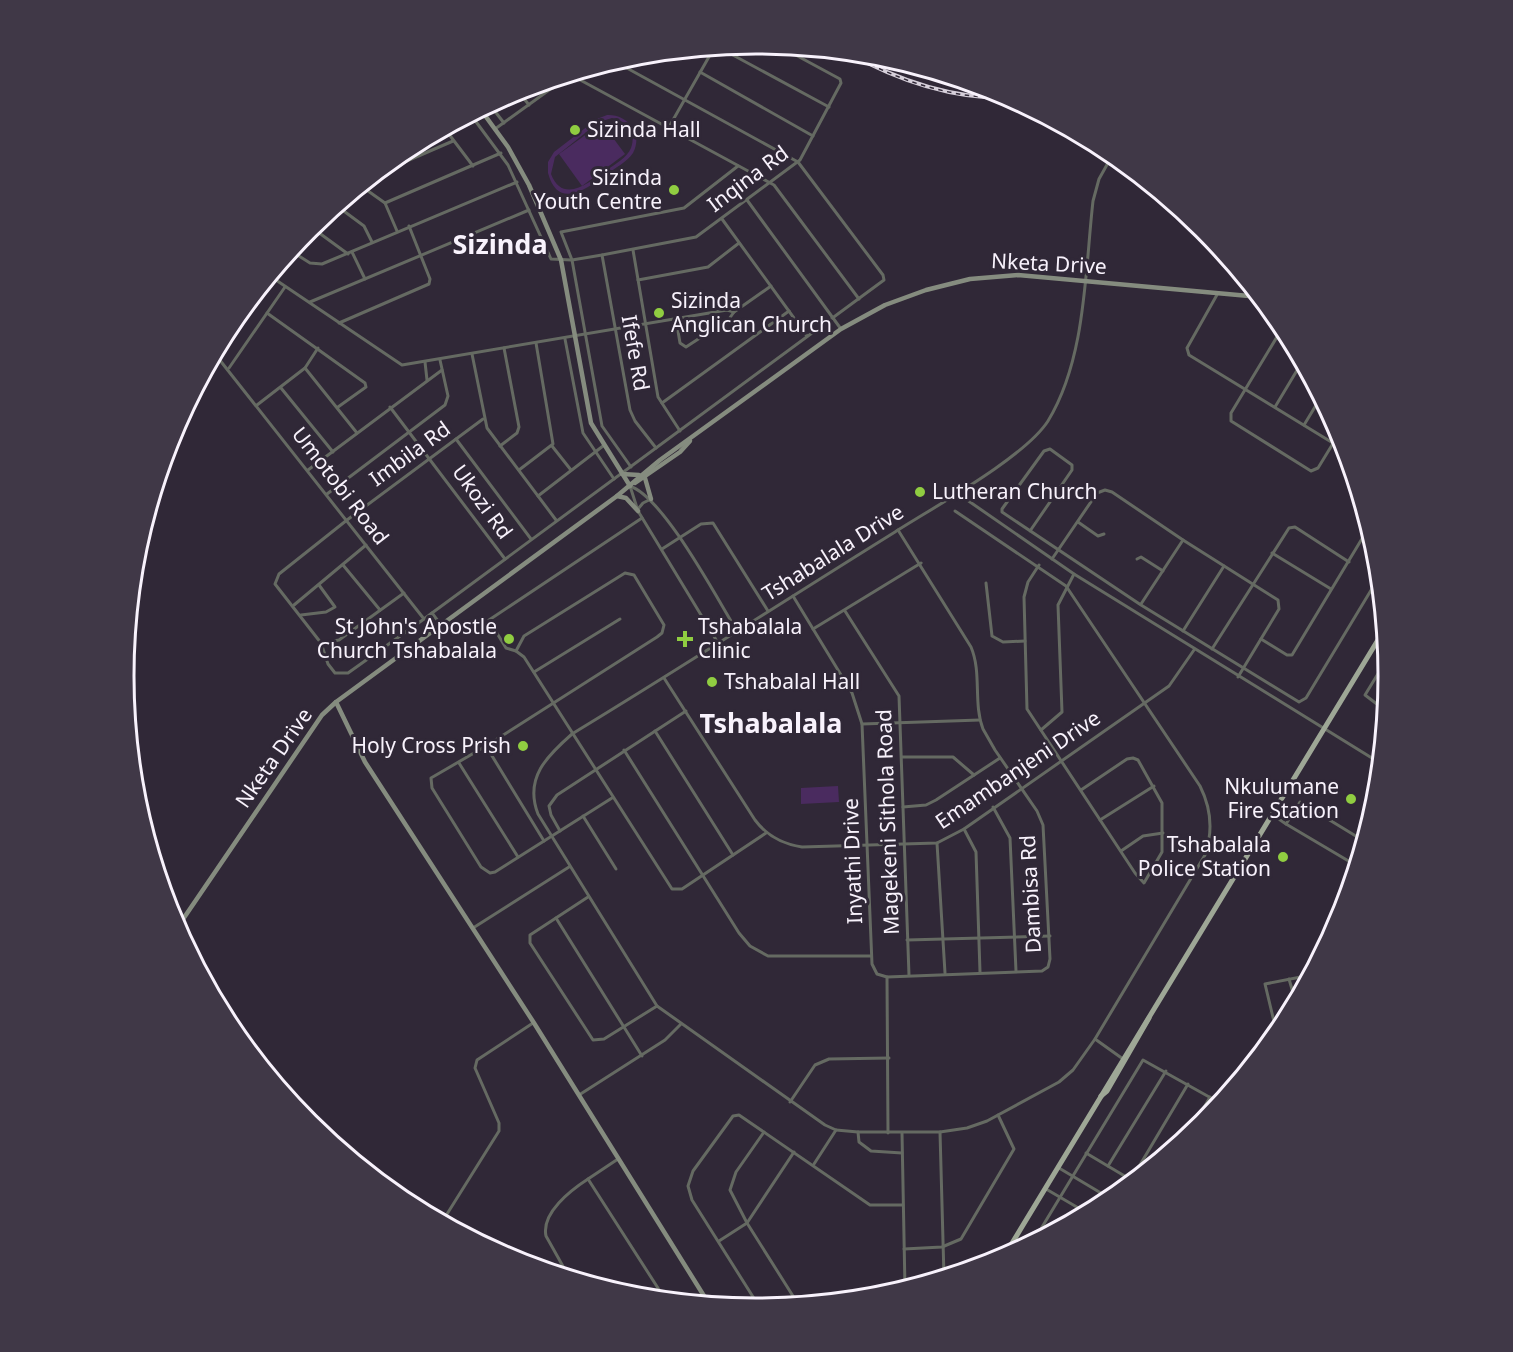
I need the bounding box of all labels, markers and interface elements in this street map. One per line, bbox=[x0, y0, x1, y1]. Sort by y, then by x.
place label: Sizinda Hall bbox=[587, 115, 701, 143]
marker: Sizinda Hall bbox=[568, 123, 582, 137]
street label: Inqina Rd bbox=[701, 139, 794, 218]
place label: Sizinda Youth Centre bbox=[534, 163, 662, 215]
marker: Sizinda Youth Centre bbox=[667, 183, 681, 197]
district label: Sizinda bbox=[452, 225, 548, 262]
street label: Nketa Drive bbox=[991, 246, 1108, 280]
place label: Sizinda Anglican Church bbox=[671, 286, 832, 338]
marker: Sizinda Anglican Church bbox=[652, 306, 666, 320]
street label: Ifefe Rd bbox=[616, 313, 656, 393]
street label: Imbila Rd bbox=[363, 414, 456, 492]
street label: Umotobi Road bbox=[286, 421, 396, 550]
street label: Ukozi Rd bbox=[446, 458, 519, 544]
place label: Lutheran Church bbox=[932, 477, 1097, 505]
marker: Lutheran Church bbox=[913, 485, 927, 499]
street label: Tshabalala Drive bbox=[756, 497, 908, 607]
place label: St John's Apostle Church Tshabalala bbox=[317, 612, 497, 664]
place label: Tshabalala Clinic bbox=[698, 612, 802, 664]
marker: Tshabalala Clinic bbox=[676, 630, 694, 648]
marker: St John's Apostle Church Tshabalala bbox=[502, 632, 516, 646]
place label: Tshabalal Hall bbox=[724, 667, 860, 695]
marker: Tshabalal Hall bbox=[705, 675, 719, 689]
street label: Nketa Drive bbox=[229, 702, 318, 813]
street label: Emambanjeni Drive bbox=[929, 703, 1105, 835]
district label: Tshabalala bbox=[700, 704, 842, 741]
street label: Magekeni Sithola Road bbox=[869, 709, 905, 935]
place label: Holy Cross Prish bbox=[352, 731, 511, 759]
marker: Holy Cross Prish bbox=[516, 739, 530, 753]
place label: Nkulumane Fire Station bbox=[1224, 772, 1339, 824]
marker: Nkulumane Fire Station bbox=[1344, 792, 1358, 806]
street label: Inyathi Drive bbox=[836, 798, 868, 924]
place label: Tshabalala Police Station bbox=[1138, 830, 1271, 882]
street label: Dambisa Rd bbox=[1013, 834, 1047, 954]
marker: Tshabalala Police Station bbox=[1276, 850, 1290, 864]

